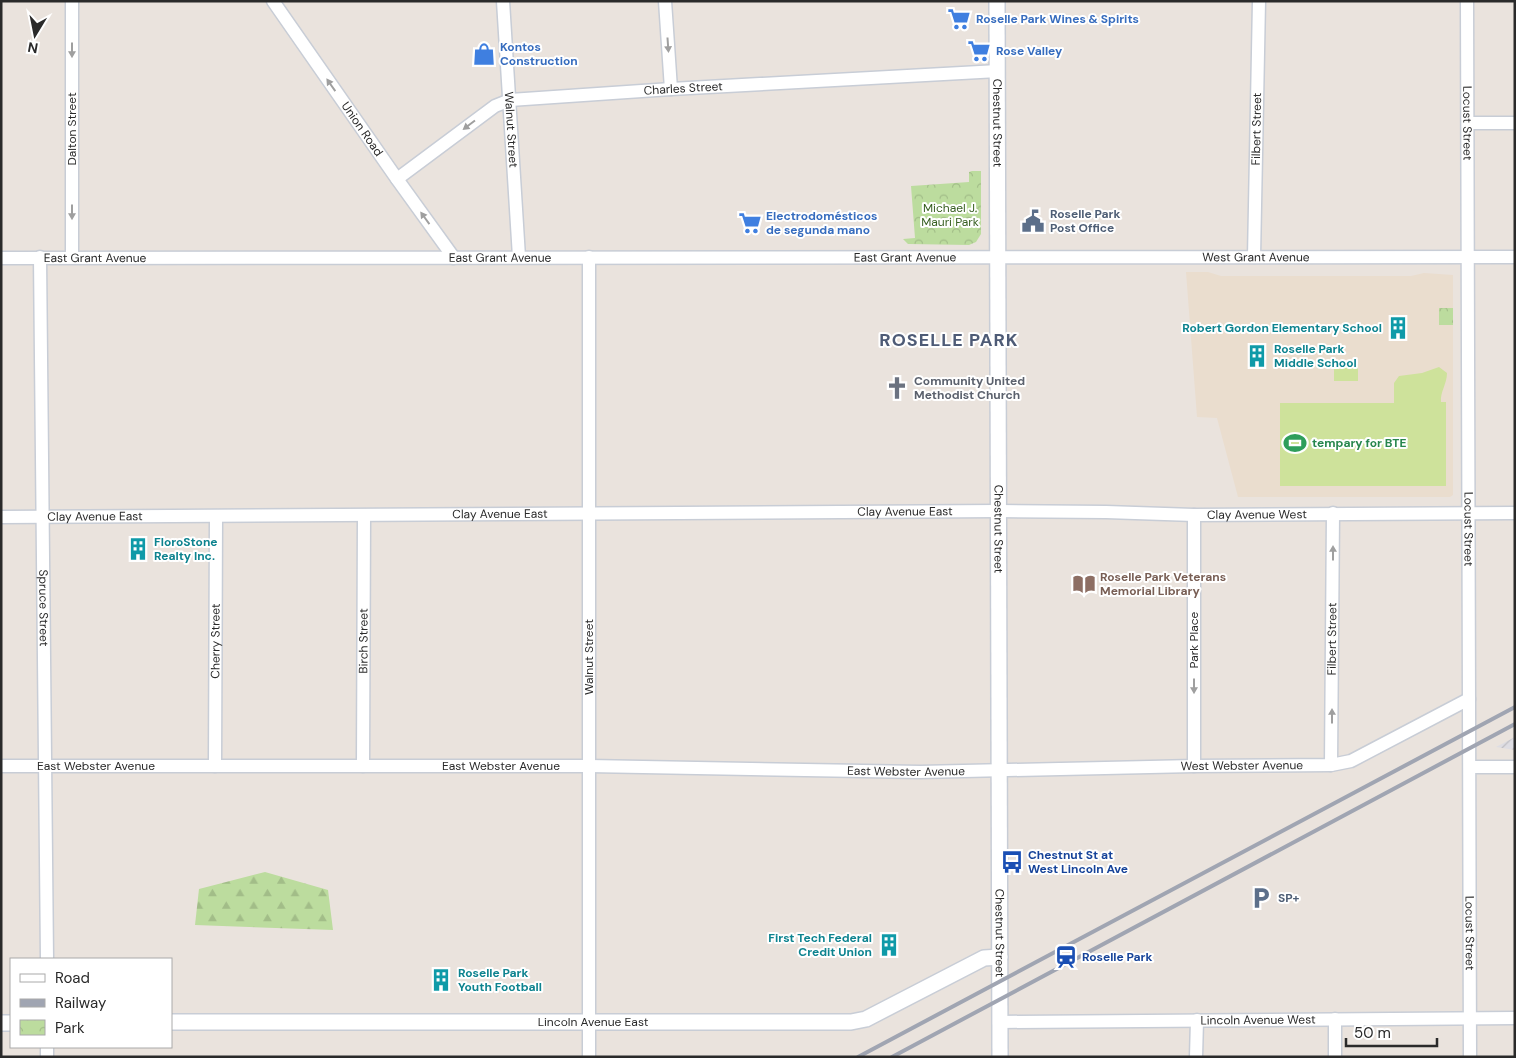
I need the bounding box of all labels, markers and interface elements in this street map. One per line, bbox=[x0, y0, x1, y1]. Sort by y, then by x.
supermarket icon: Roselle Park Wines & Spirits bbox=[946, 6, 972, 32]
north arrow bbox=[10, 10, 60, 60]
place label: Roselle Park Wines & Spirits bbox=[976, 11, 1139, 27]
text: N bbox=[26, 38, 39, 58]
one-way arrow bbox=[664, 38, 672, 54]
supermarket icon: Rose Valley bbox=[966, 38, 992, 64]
place label: Kontos Construction bbox=[500, 39, 578, 69]
shop icon: Kontos Construction bbox=[471, 41, 497, 67]
one-way arrow bbox=[68, 42, 76, 58]
place label: Rose Valley bbox=[996, 43, 1063, 59]
street label: Charles Street bbox=[643, 78, 724, 99]
one-way arrow bbox=[326, 79, 336, 92]
street label: Chestnut Street bbox=[989, 79, 1005, 168]
street label: Locust Street bbox=[1459, 86, 1475, 161]
street label: Walnut Street bbox=[501, 91, 521, 168]
street label: Dalton Street bbox=[64, 92, 80, 166]
street label: Filbert Street bbox=[1248, 92, 1265, 166]
street label: Union Road bbox=[338, 99, 387, 159]
one-way arrow bbox=[462, 120, 476, 130]
park label: Michael J. Mauri Park bbox=[921, 200, 979, 230]
one-way arrow bbox=[68, 205, 76, 221]
place label: Roselle Park Post Office bbox=[1050, 206, 1121, 236]
place label: Electrodomésticos de segunda mano bbox=[766, 208, 877, 238]
public building icon: Roselle Park Post Office bbox=[1020, 208, 1046, 234]
supermarket icon: Electrodomésticos de segunda mano bbox=[737, 210, 763, 236]
one-way arrow bbox=[420, 211, 430, 225]
street label: East Grant Avenue bbox=[854, 249, 957, 265]
street label: West Grant Avenue bbox=[1202, 249, 1310, 265]
street label: East Grant Avenue bbox=[44, 250, 147, 266]
street label: East Grant Avenue bbox=[449, 250, 552, 266]
building icon: Robert Gordon Elementary School bbox=[1385, 315, 1411, 341]
place label: Robert Gordon Elementary School bbox=[1182, 320, 1382, 336]
district label: ROSELLE PARK bbox=[879, 328, 1019, 352]
place label: Roselle Park Middle School bbox=[1274, 341, 1357, 371]
building icon: Roselle Park Middle School bbox=[1244, 343, 1270, 369]
place label: Community United Methodist Church bbox=[914, 373, 1025, 403]
church icon: Community United Methodist Church bbox=[884, 375, 910, 401]
sports icon: tempary for BTE bbox=[1282, 430, 1308, 456]
place label: tempary for BTE bbox=[1312, 435, 1406, 451]
street label: Chestnut Street bbox=[990, 485, 1007, 574]
street label: Locust Street bbox=[1460, 492, 1477, 567]
street label: Clay Avenue East bbox=[857, 503, 953, 520]
street label: Clay Avenue East bbox=[452, 506, 548, 522]
street label: Clay Avenue West bbox=[1207, 506, 1307, 523]
street label: Clay Avenue East bbox=[47, 508, 143, 525]
place label: FloroStone Realty Inc. bbox=[154, 534, 218, 564]
building icon: FloroStone Realty Inc. bbox=[125, 536, 151, 562]
one-way arrow bbox=[1329, 545, 1337, 561]
street label: Spruce Street bbox=[35, 569, 52, 647]
place label: Roselle Park Veterans Memorial Library bbox=[1100, 569, 1226, 599]
library icon: Roselle Park Veterans Memorial Library bbox=[1071, 571, 1097, 597]
street label: Filbert Street bbox=[1324, 602, 1340, 675]
street label: Cherry Street bbox=[207, 603, 224, 679]
street label: Birch Street bbox=[355, 608, 372, 674]
street label: Park Place bbox=[1186, 611, 1202, 668]
street label: Walnut Street bbox=[581, 619, 597, 695]
one-way arrow bbox=[1190, 678, 1198, 694]
one-way arrow bbox=[1328, 708, 1336, 724]
street label: West Webster Avenue bbox=[1180, 757, 1303, 774]
street label: East Webster Avenue bbox=[37, 758, 155, 774]
street label: East Webster Avenue bbox=[442, 758, 560, 774]
street label: East Webster Avenue bbox=[847, 763, 965, 780]
place label: Chestnut St at West Lincoln Ave bbox=[1028, 847, 1128, 877]
bus stop icon: Chestnut St at West Lincoln Ave bbox=[999, 849, 1025, 875]
parking icon: SP+ bbox=[1248, 885, 1274, 911]
street label: Chestnut Street bbox=[992, 889, 1008, 978]
place label: SP+ bbox=[1278, 890, 1300, 906]
street label: Locust Street bbox=[1462, 896, 1478, 971]
place label: First Tech Federal Credit Union bbox=[768, 930, 872, 960]
building icon: First Tech Federal Credit Union bbox=[876, 932, 902, 958]
station icon: Roselle Park bbox=[1053, 944, 1079, 970]
place label: Roselle Park bbox=[1082, 949, 1153, 965]
legend bbox=[10, 958, 172, 1048]
place label: Roselle Park Youth Football bbox=[458, 965, 542, 995]
building icon: Roselle Park Youth Football bbox=[428, 967, 454, 993]
text: Road bbox=[55, 968, 90, 988]
text: Railway bbox=[55, 993, 107, 1013]
street label: Lincoln Avenue West bbox=[1200, 1012, 1316, 1028]
street label: Lincoln Avenue East bbox=[538, 1014, 649, 1030]
scale bar bbox=[1346, 1016, 1437, 1048]
text: Park bbox=[55, 1018, 85, 1038]
text: 50 m bbox=[1354, 1023, 1391, 1043]

